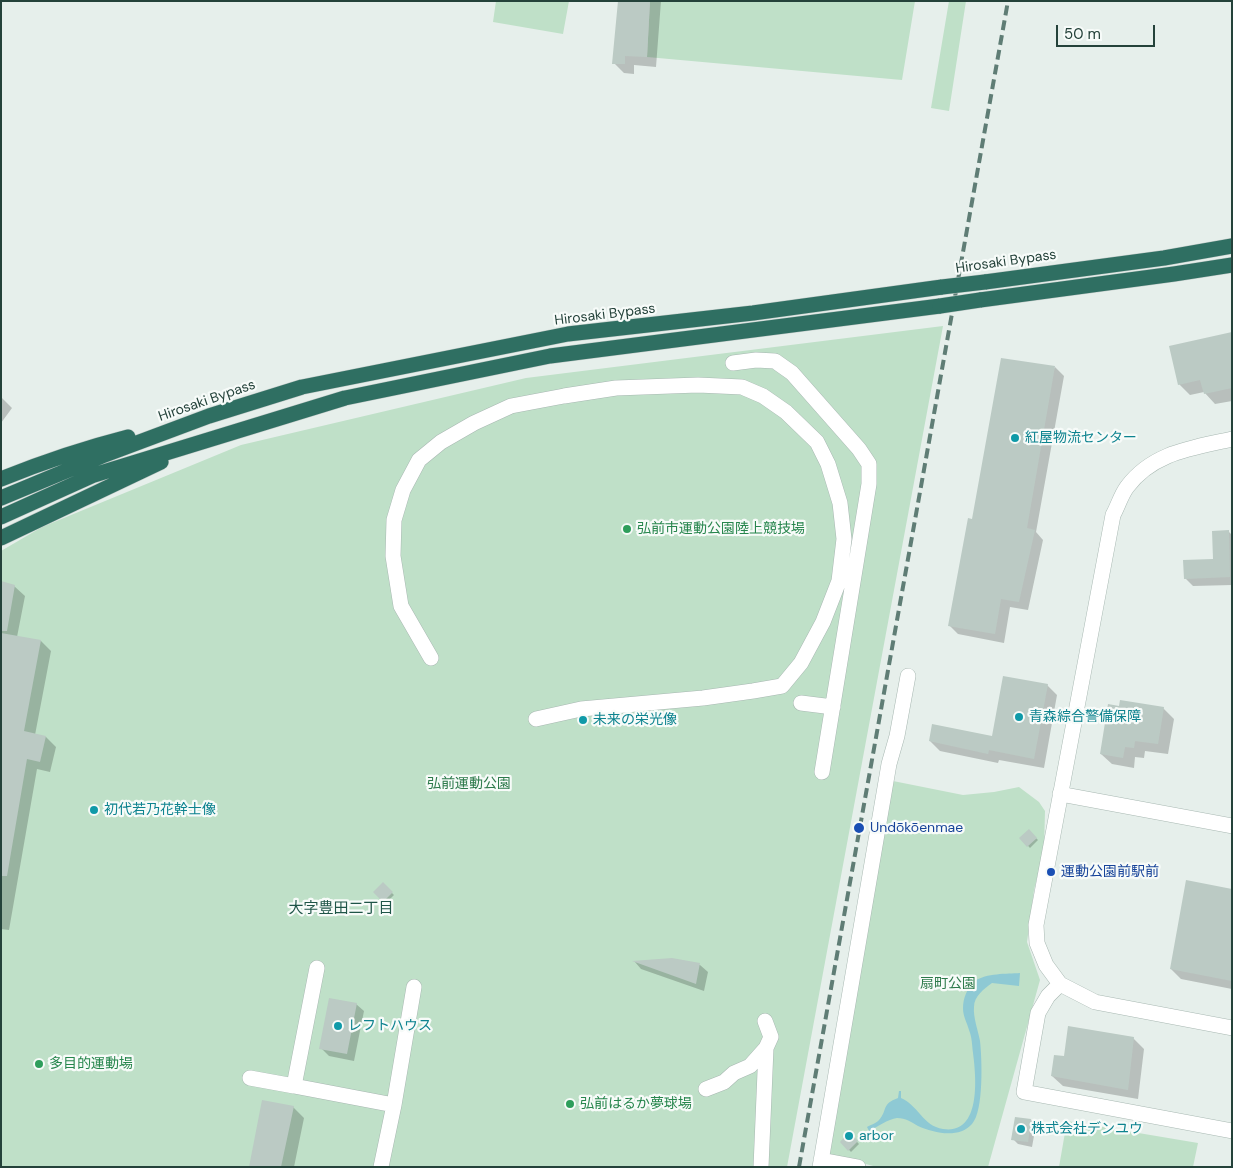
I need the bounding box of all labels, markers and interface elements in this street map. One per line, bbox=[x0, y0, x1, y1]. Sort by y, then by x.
scale bar bbox=[1058, 15, 1157, 47]
text: 50 m bbox=[1064, 24, 1101, 44]
street label: Hirosaki Bypass bbox=[955, 247, 1057, 277]
street label: Hirosaki Bypass bbox=[554, 300, 656, 330]
street label: Hirosaki Bypass bbox=[156, 377, 258, 425]
place label: 紅屋物流センター bbox=[1025, 430, 1137, 446]
marker: 紅屋物流センター bbox=[1009, 432, 1021, 444]
place label: 弘前市運動公園陸上競技場 bbox=[637, 521, 805, 537]
marker: 弘前市運動公園陸上競技場 bbox=[621, 523, 633, 535]
place label: 青森綜合警備保障 bbox=[1029, 709, 1141, 725]
marker: 青森綜合警備保障 bbox=[1013, 711, 1025, 723]
place label: 未来の栄光像 bbox=[593, 712, 677, 728]
marker: 未来の栄光像 bbox=[577, 714, 589, 726]
park label: 弘前運動公園 bbox=[427, 776, 511, 792]
place label: 初代若乃花幹士像 bbox=[104, 802, 216, 818]
marker: 初代若乃花幹士像 bbox=[88, 804, 100, 816]
place label: Undōkōenmae bbox=[870, 820, 963, 836]
marker: Undōkōenmae bbox=[852, 821, 866, 835]
place label: 運動公園前駅前 bbox=[1061, 864, 1159, 880]
marker: 運動公園前駅前 bbox=[1045, 866, 1057, 878]
district label: 大字豊田二丁目 bbox=[289, 900, 393, 918]
park label: 扇町公園 bbox=[920, 976, 976, 992]
place label: レフトハウス bbox=[348, 1018, 432, 1034]
marker: レフトハウス bbox=[332, 1020, 344, 1032]
place label: 多目的運動場 bbox=[49, 1056, 133, 1072]
marker: 多目的運動場 bbox=[33, 1058, 45, 1070]
place label: 弘前はるか夢球場 bbox=[580, 1096, 692, 1112]
marker: 弘前はるか夢球場 bbox=[564, 1098, 576, 1110]
place label: 株式会社デンユウ bbox=[1031, 1121, 1143, 1137]
marker: 株式会社デンユウ bbox=[1015, 1123, 1027, 1135]
place label: arbor bbox=[859, 1128, 894, 1144]
marker: arbor bbox=[843, 1130, 855, 1142]

